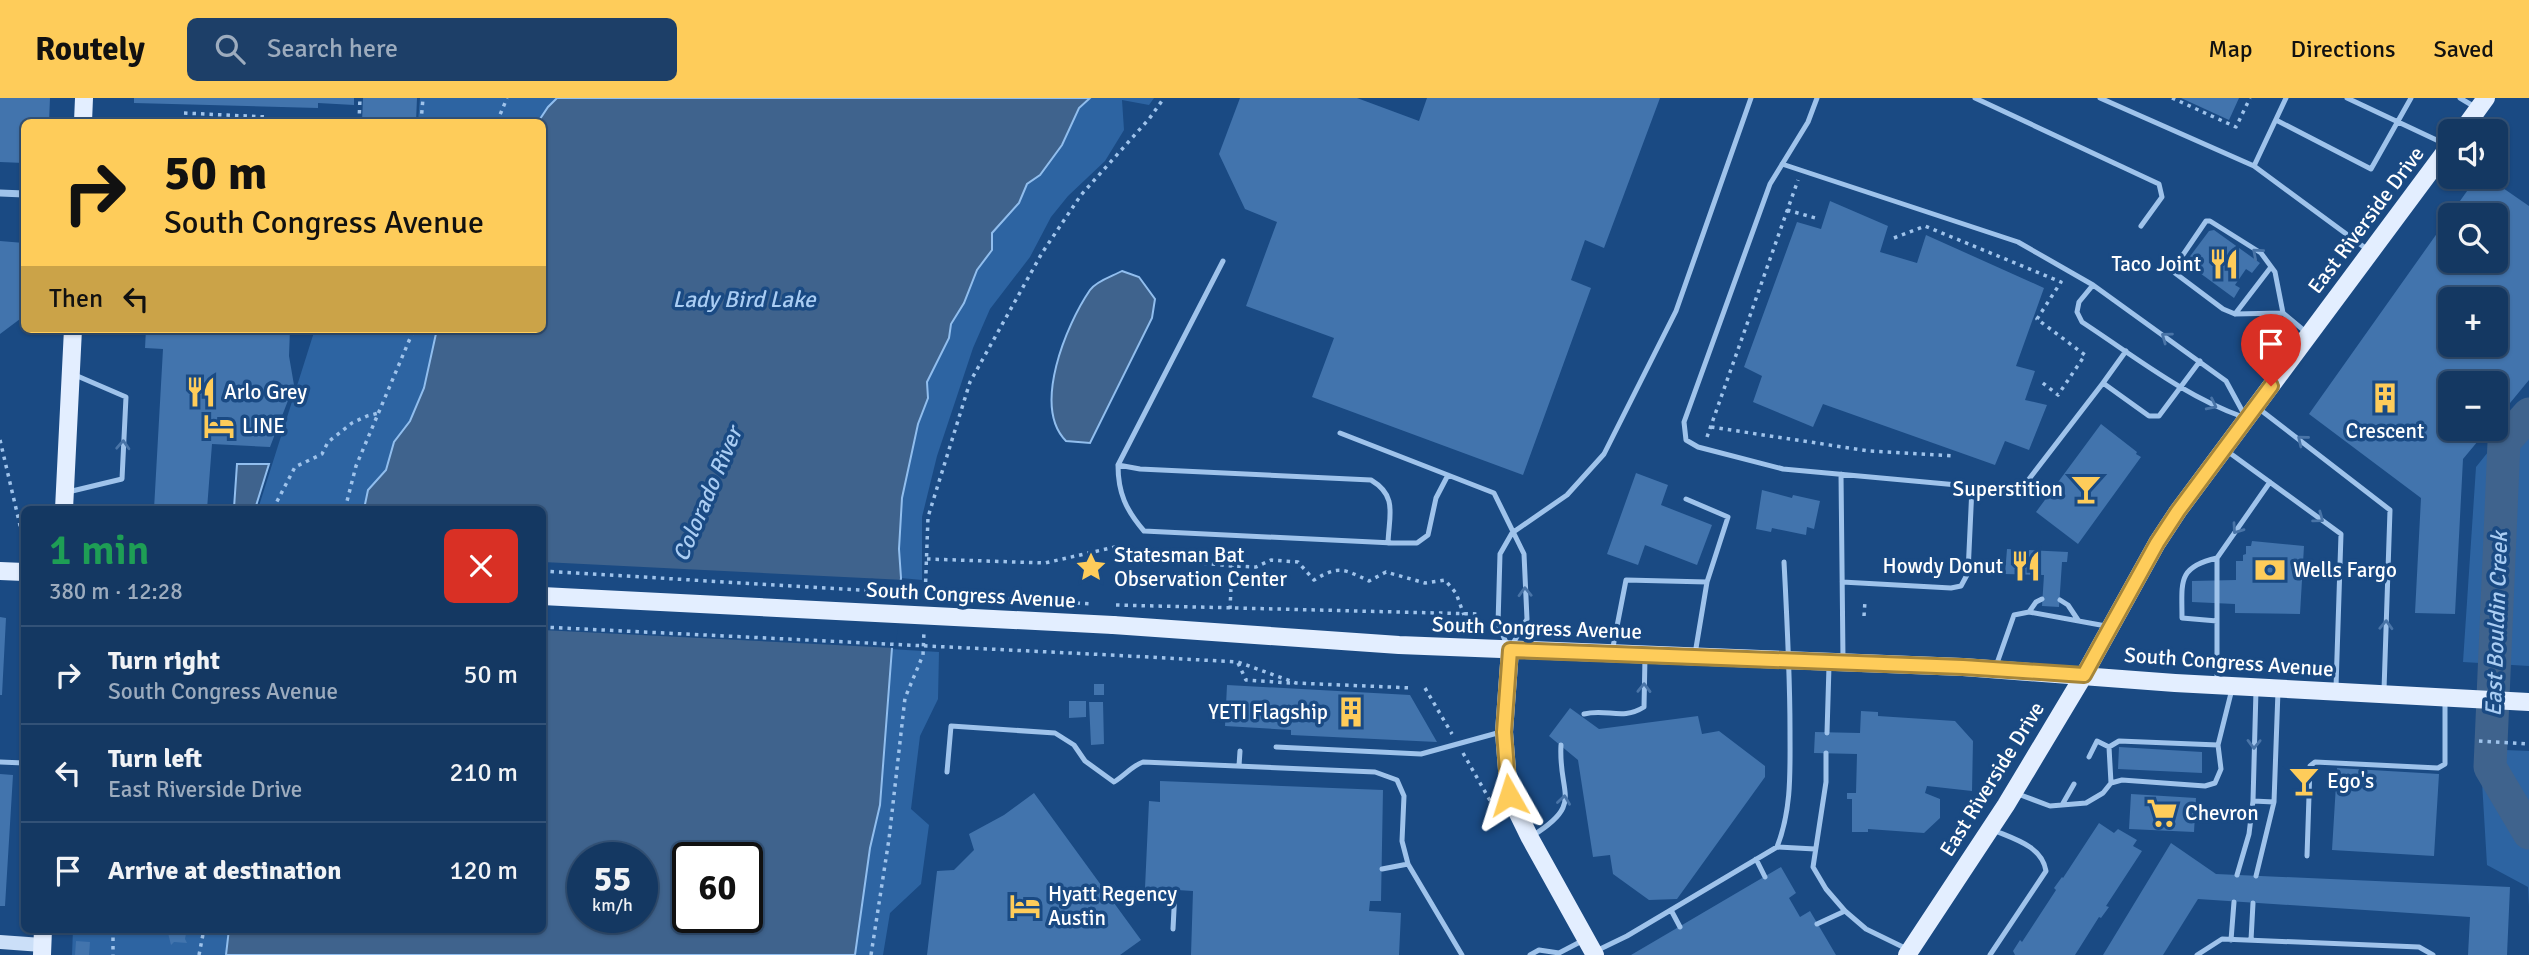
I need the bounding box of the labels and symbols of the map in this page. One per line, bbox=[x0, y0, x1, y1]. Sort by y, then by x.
street label: East Riverside Drive bbox=[2302, 141, 2430, 299]
restaurant icon: Taco Joint bbox=[2207, 247, 2241, 281]
one-way arrow bbox=[2252, 248, 2265, 261]
place label: Taco Joint bbox=[2111, 251, 2201, 277]
water label: Lady Bird Lake bbox=[672, 285, 817, 314]
pin bbox=[2241, 314, 2301, 386]
one-way arrow bbox=[2161, 333, 2174, 345]
restaurant icon: Arlo Grey bbox=[184, 375, 218, 409]
place label: Arlo Grey bbox=[224, 379, 307, 405]
building icon: Crescent bbox=[2368, 381, 2402, 415]
one-way arrow bbox=[2205, 397, 2217, 411]
hotel icon: LINE bbox=[202, 409, 236, 443]
place label: LINE bbox=[242, 413, 285, 439]
place label: Crescent bbox=[2346, 418, 2424, 444]
water label: Colorado River bbox=[666, 419, 750, 566]
one-way arrow bbox=[2298, 436, 2311, 448]
one-way arrow bbox=[116, 440, 131, 451]
bar icon: Superstition bbox=[2069, 472, 2103, 506]
place label: Superstition bbox=[1953, 476, 2063, 502]
one-way arrow bbox=[2311, 510, 2324, 522]
one-way arrow bbox=[2233, 521, 2245, 534]
water label: East Bouldin Creek bbox=[2479, 529, 2514, 717]
place label: Statesman Bat Observation Center bbox=[1114, 542, 1287, 592]
restaurant icon: Howdy Donut bbox=[2009, 549, 2043, 583]
place icon: Statesman Bat Observation Center bbox=[1074, 550, 1108, 584]
place label: Howdy Donut bbox=[1883, 553, 2003, 579]
bank icon: Wells Fargo bbox=[2253, 553, 2287, 587]
place label: Wells Fargo bbox=[2293, 557, 2397, 583]
street label: South Congress Avenue bbox=[865, 577, 1077, 613]
one-way arrow bbox=[1517, 586, 1533, 597]
street label: South Congress Avenue bbox=[1432, 611, 1642, 645]
one-way arrow bbox=[2379, 620, 2394, 631]
street label: South Congress Avenue bbox=[2123, 642, 2335, 682]
one-way arrow bbox=[1636, 682, 1652, 692]
building icon: YETI Flagship bbox=[1334, 695, 1368, 729]
street label: East Riverside Drive bbox=[1934, 697, 2050, 861]
place label: YETI Flagship bbox=[1208, 699, 1328, 725]
one-way arrow bbox=[2246, 739, 2262, 750]
position arrow bbox=[1472, 758, 1546, 832]
bar icon: Ego's bbox=[2287, 764, 2321, 798]
place label: Ego's bbox=[2327, 768, 2374, 794]
one-way arrow bbox=[1556, 794, 1571, 806]
supermarket icon: Chevron bbox=[2145, 796, 2179, 830]
place label: Chevron bbox=[2185, 800, 2259, 826]
speed limit sign: 60 bbox=[672, 842, 763, 933]
place label: Hyatt Regency Austin bbox=[1048, 881, 1177, 931]
hotel icon: Hyatt Regency Austin bbox=[1008, 889, 1042, 923]

